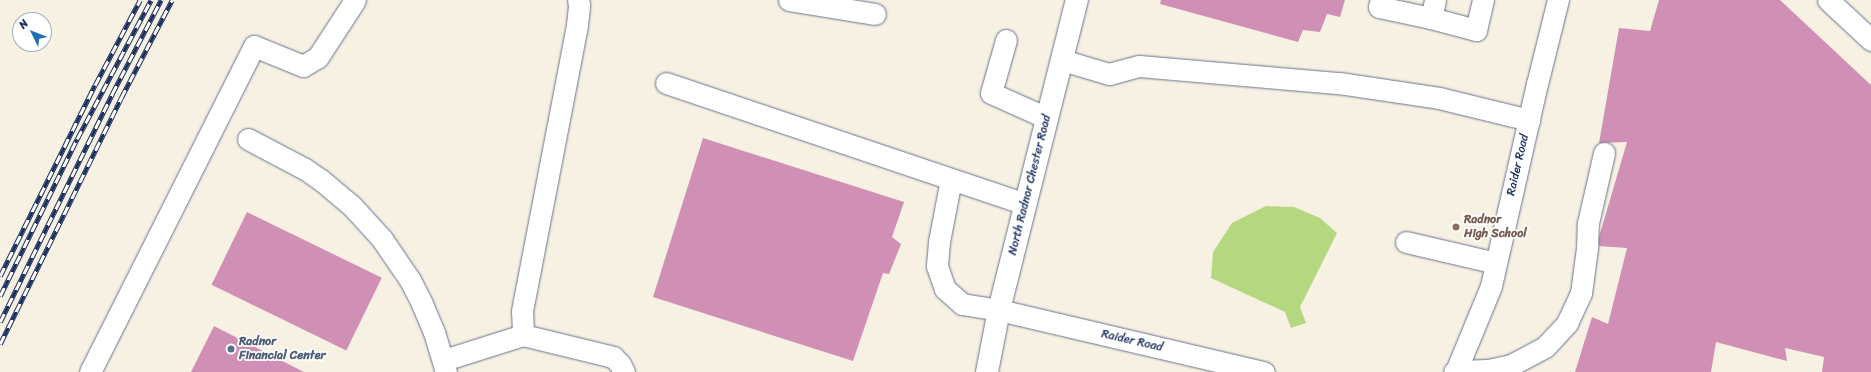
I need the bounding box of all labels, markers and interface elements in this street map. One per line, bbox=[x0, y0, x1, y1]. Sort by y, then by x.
north arrow bbox=[12, 12, 52, 52]
text: N bbox=[14, 15, 33, 33]
street label: North Radnor Chester Road bbox=[1006, 113, 1054, 257]
street label: Raider Road bbox=[1504, 133, 1532, 197]
place label: Radnor High School bbox=[1464, 213, 1527, 241]
marker: Radnor High School bbox=[1451, 222, 1461, 232]
street label: Raider Road bbox=[1100, 327, 1164, 355]
place label: Radnor Financial Center bbox=[239, 335, 326, 363]
marker: Radnor Financial Center bbox=[226, 344, 236, 354]

